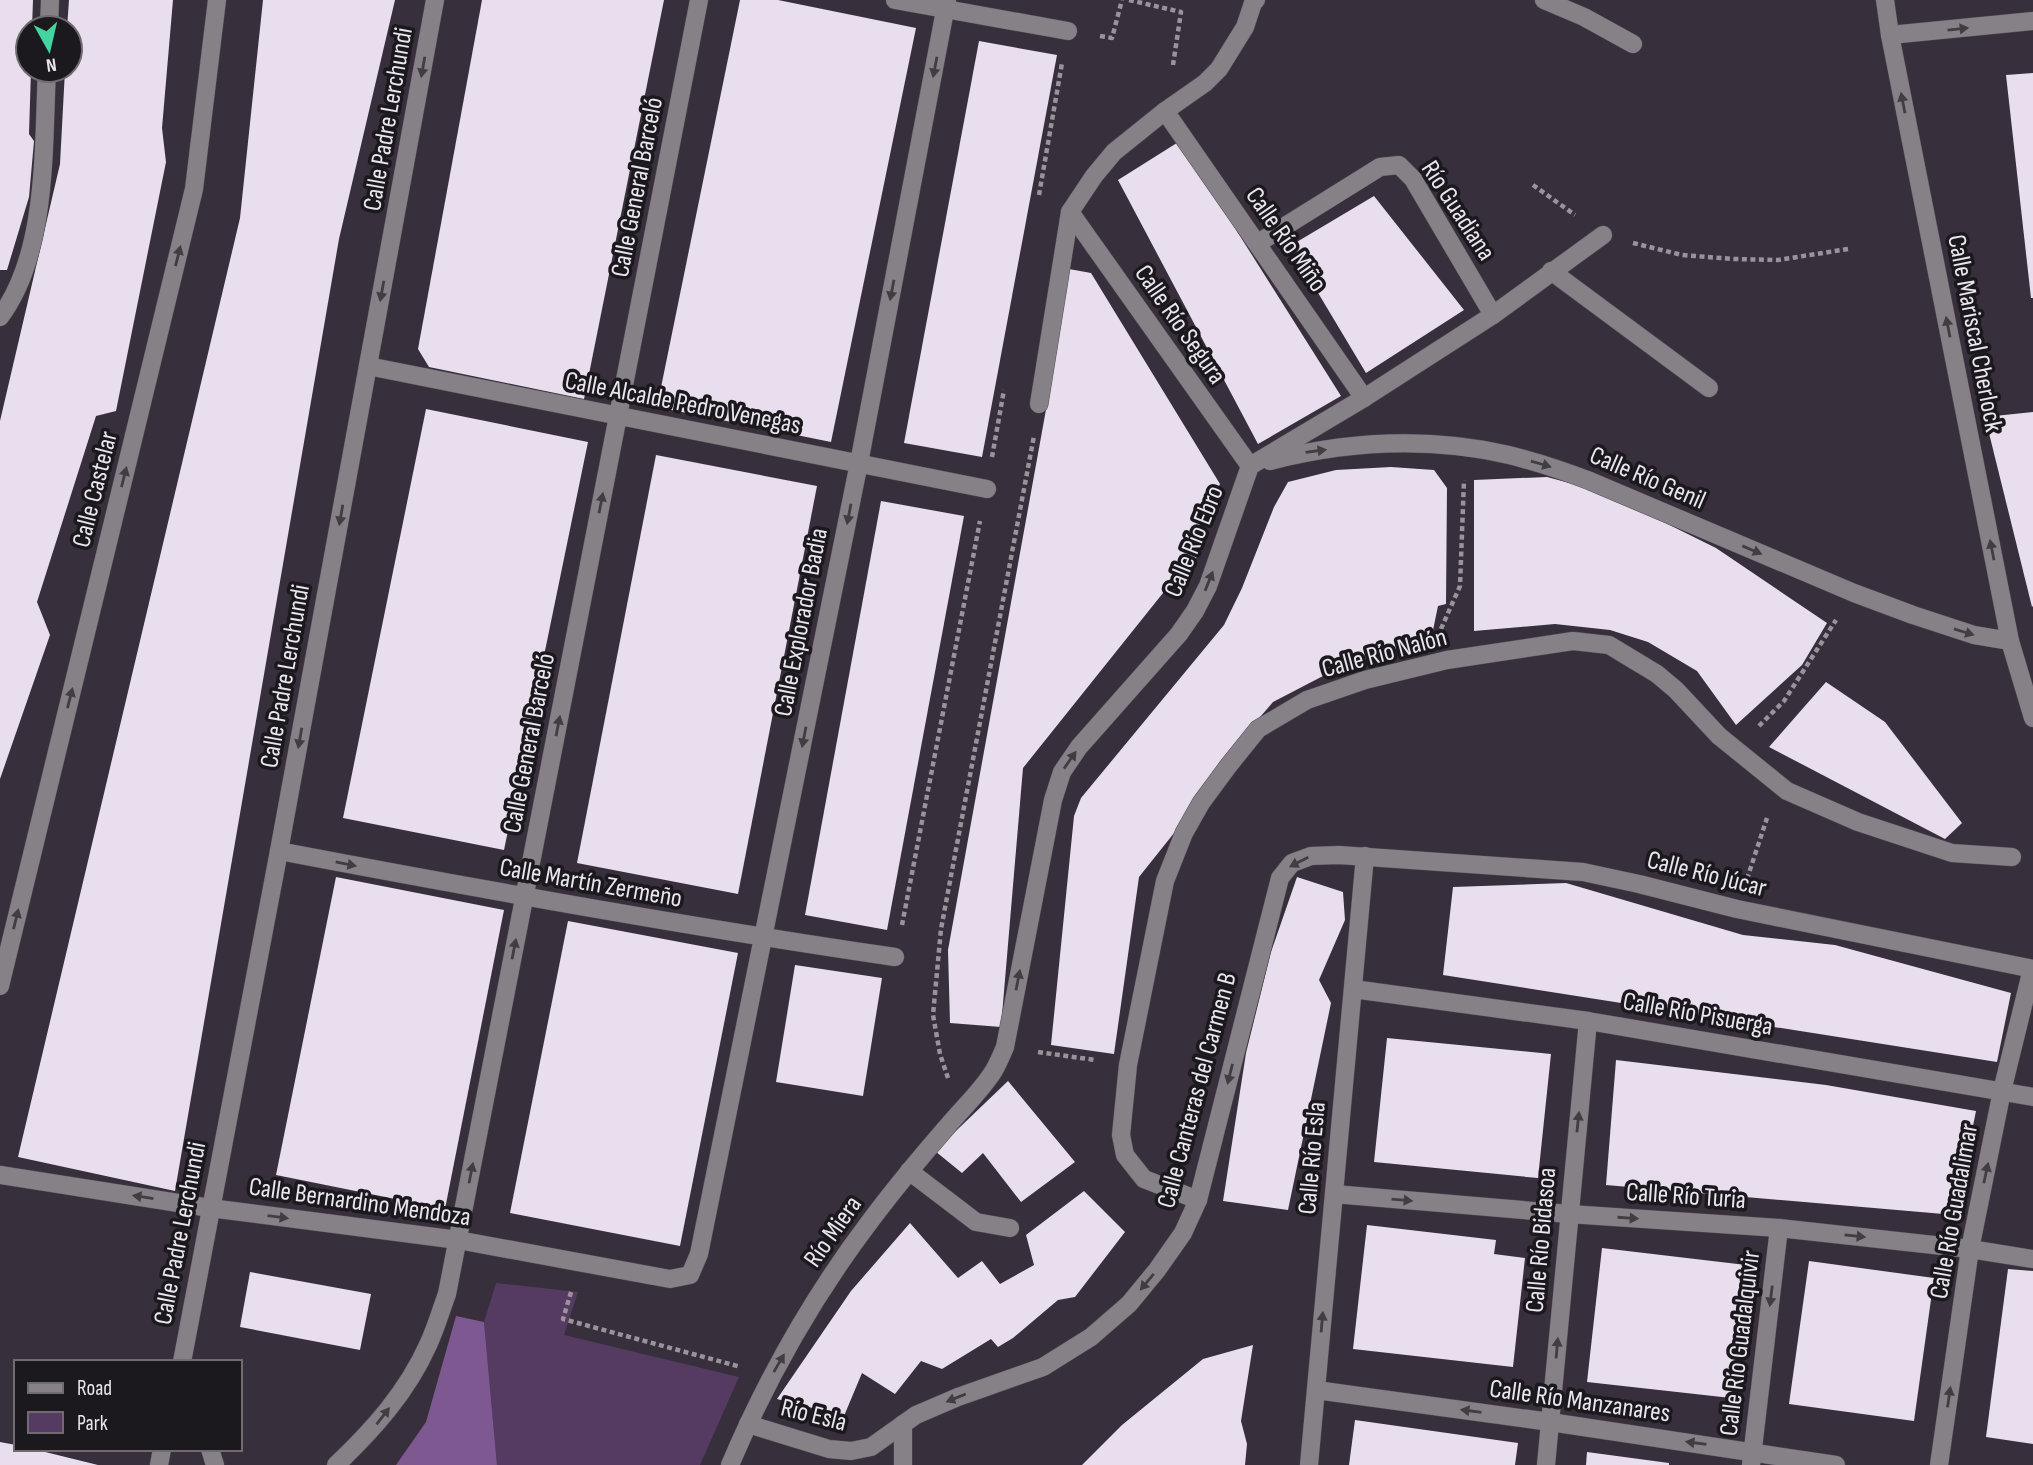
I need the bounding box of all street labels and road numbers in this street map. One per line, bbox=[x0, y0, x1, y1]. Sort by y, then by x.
street label: Calle Padre Lerchundi bbox=[357, 25, 420, 213]
street label: Calle General Barceló bbox=[605, 95, 670, 280]
street label: Río Guadiana bbox=[1414, 155, 1501, 266]
street label: Calle Río Miño bbox=[1239, 182, 1333, 298]
street label: Calle Mariscal Cherlock bbox=[1940, 232, 2009, 435]
street label: Calle Río Segura bbox=[1127, 259, 1232, 390]
street label: Calle Alcalde Pedro Venegas bbox=[562, 365, 803, 442]
street label: Calle Castelar bbox=[66, 428, 125, 551]
street label: Calle Río Genil bbox=[1585, 440, 1710, 517]
street label: Calle Río Ebro bbox=[1158, 481, 1231, 602]
street label: Calle Explorador Badia bbox=[768, 526, 835, 719]
street label: Calle Padre Lerchundi bbox=[254, 582, 317, 770]
street label: Calle Río Nalón bbox=[1318, 622, 1450, 685]
street label: Calle General Barceló bbox=[497, 651, 562, 836]
street label: Calle Río Júcar bbox=[1644, 845, 1770, 904]
street label: Calle Martín Zermeño bbox=[497, 852, 684, 915]
street label: Calle Canteras del Carmen B bbox=[1151, 969, 1244, 1212]
street label: Calle Río Pisuerga bbox=[1620, 986, 1775, 1043]
street label: Calle Río Esla bbox=[1292, 1100, 1333, 1216]
street label: Calle Río Guadalimar bbox=[1924, 1121, 1985, 1301]
street label: Calle Padre Lerchundi bbox=[148, 1139, 213, 1327]
street label: Calle Río Bidasoa bbox=[1520, 1166, 1563, 1314]
street label: Calle Bernardino Mendoza bbox=[247, 1172, 473, 1233]
street label: Calle Río Turia bbox=[1625, 1177, 1747, 1216]
street label: Río Miera bbox=[798, 1190, 869, 1273]
street label: Calle Río Guadalquivir bbox=[1714, 1248, 1767, 1438]
street label: Calle Río Manzanares bbox=[1487, 1373, 1672, 1430]
street label: Río Esla bbox=[778, 1392, 850, 1439]

